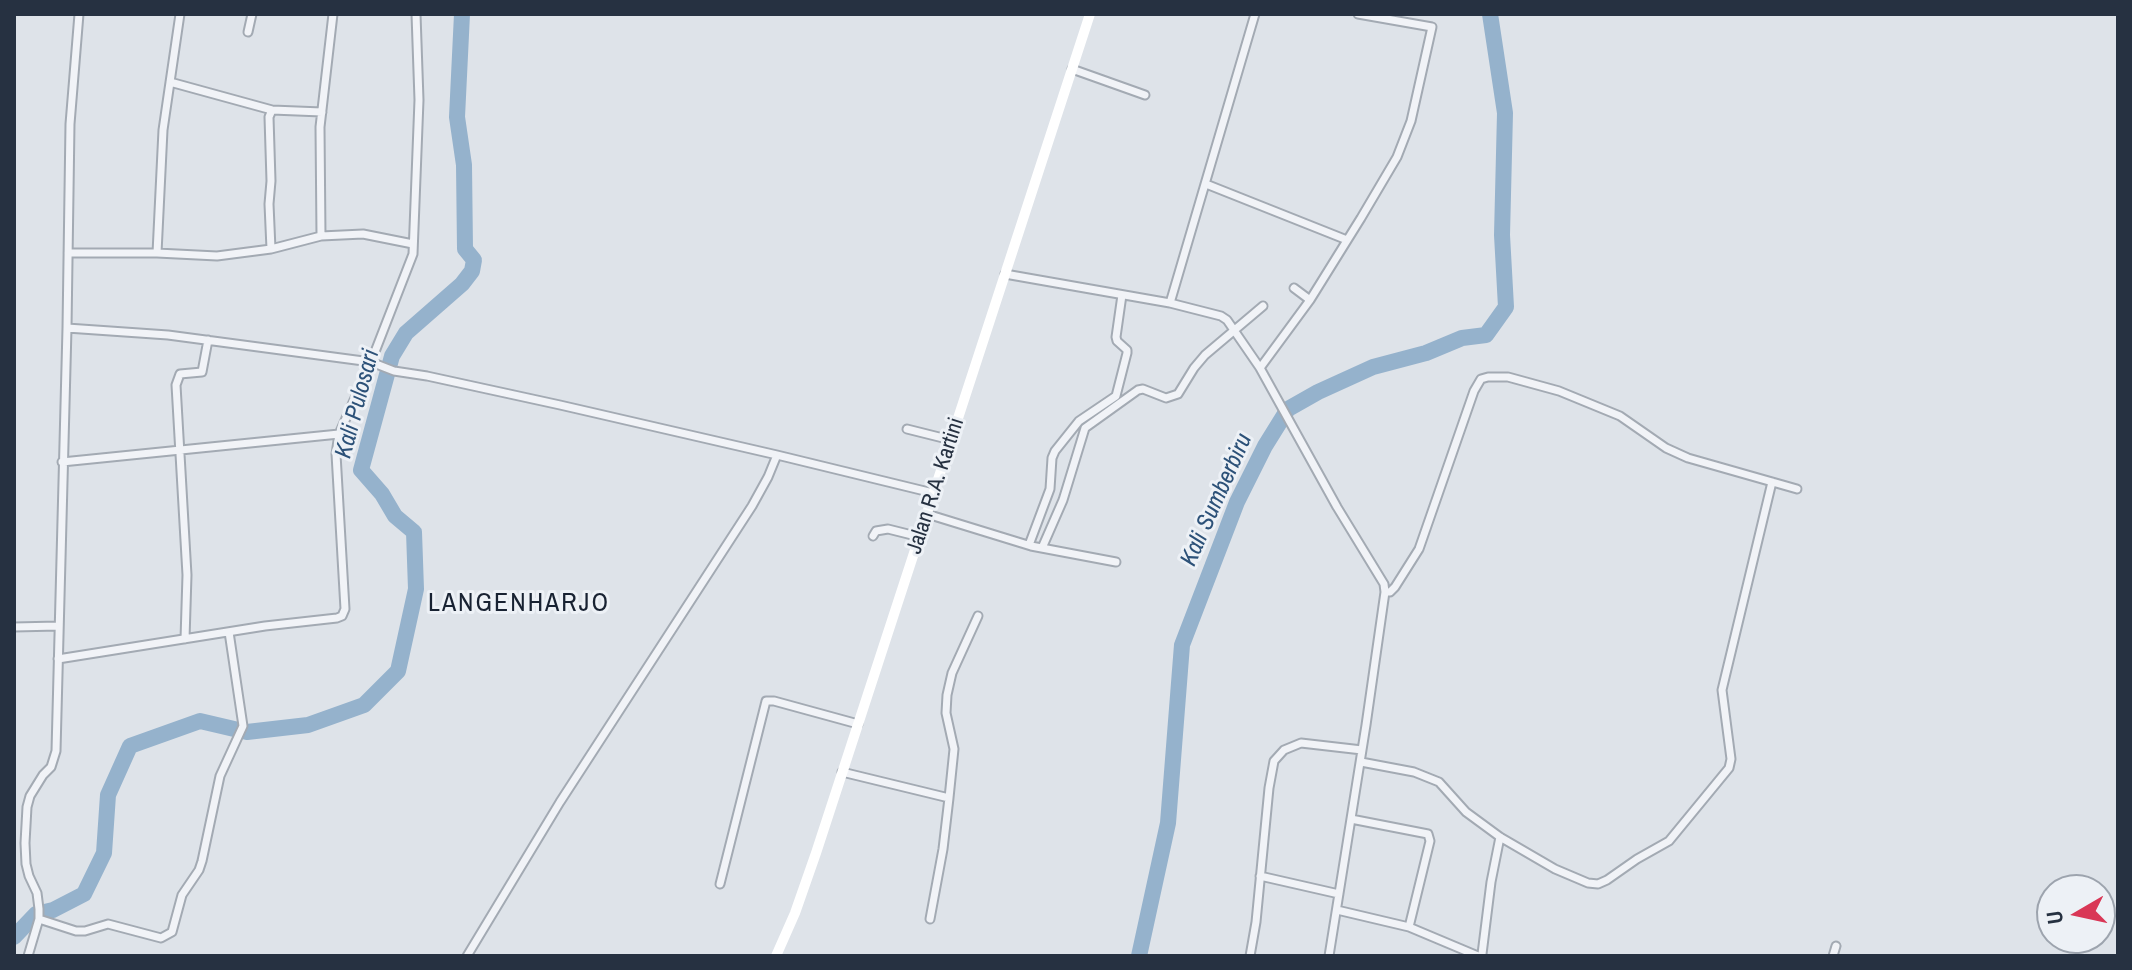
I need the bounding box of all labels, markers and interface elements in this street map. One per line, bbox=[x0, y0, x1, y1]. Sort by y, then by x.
water label: Kali Pulosari bbox=[330, 346, 386, 462]
street label: Jalan R.A. Kartini bbox=[902, 415, 970, 557]
water label: Kali Sumberbiru bbox=[1175, 429, 1259, 571]
district label: LANGENHARJO bbox=[428, 588, 610, 620]
north arrow bbox=[2036, 874, 2116, 954]
text: U bbox=[2038, 909, 2070, 926]

